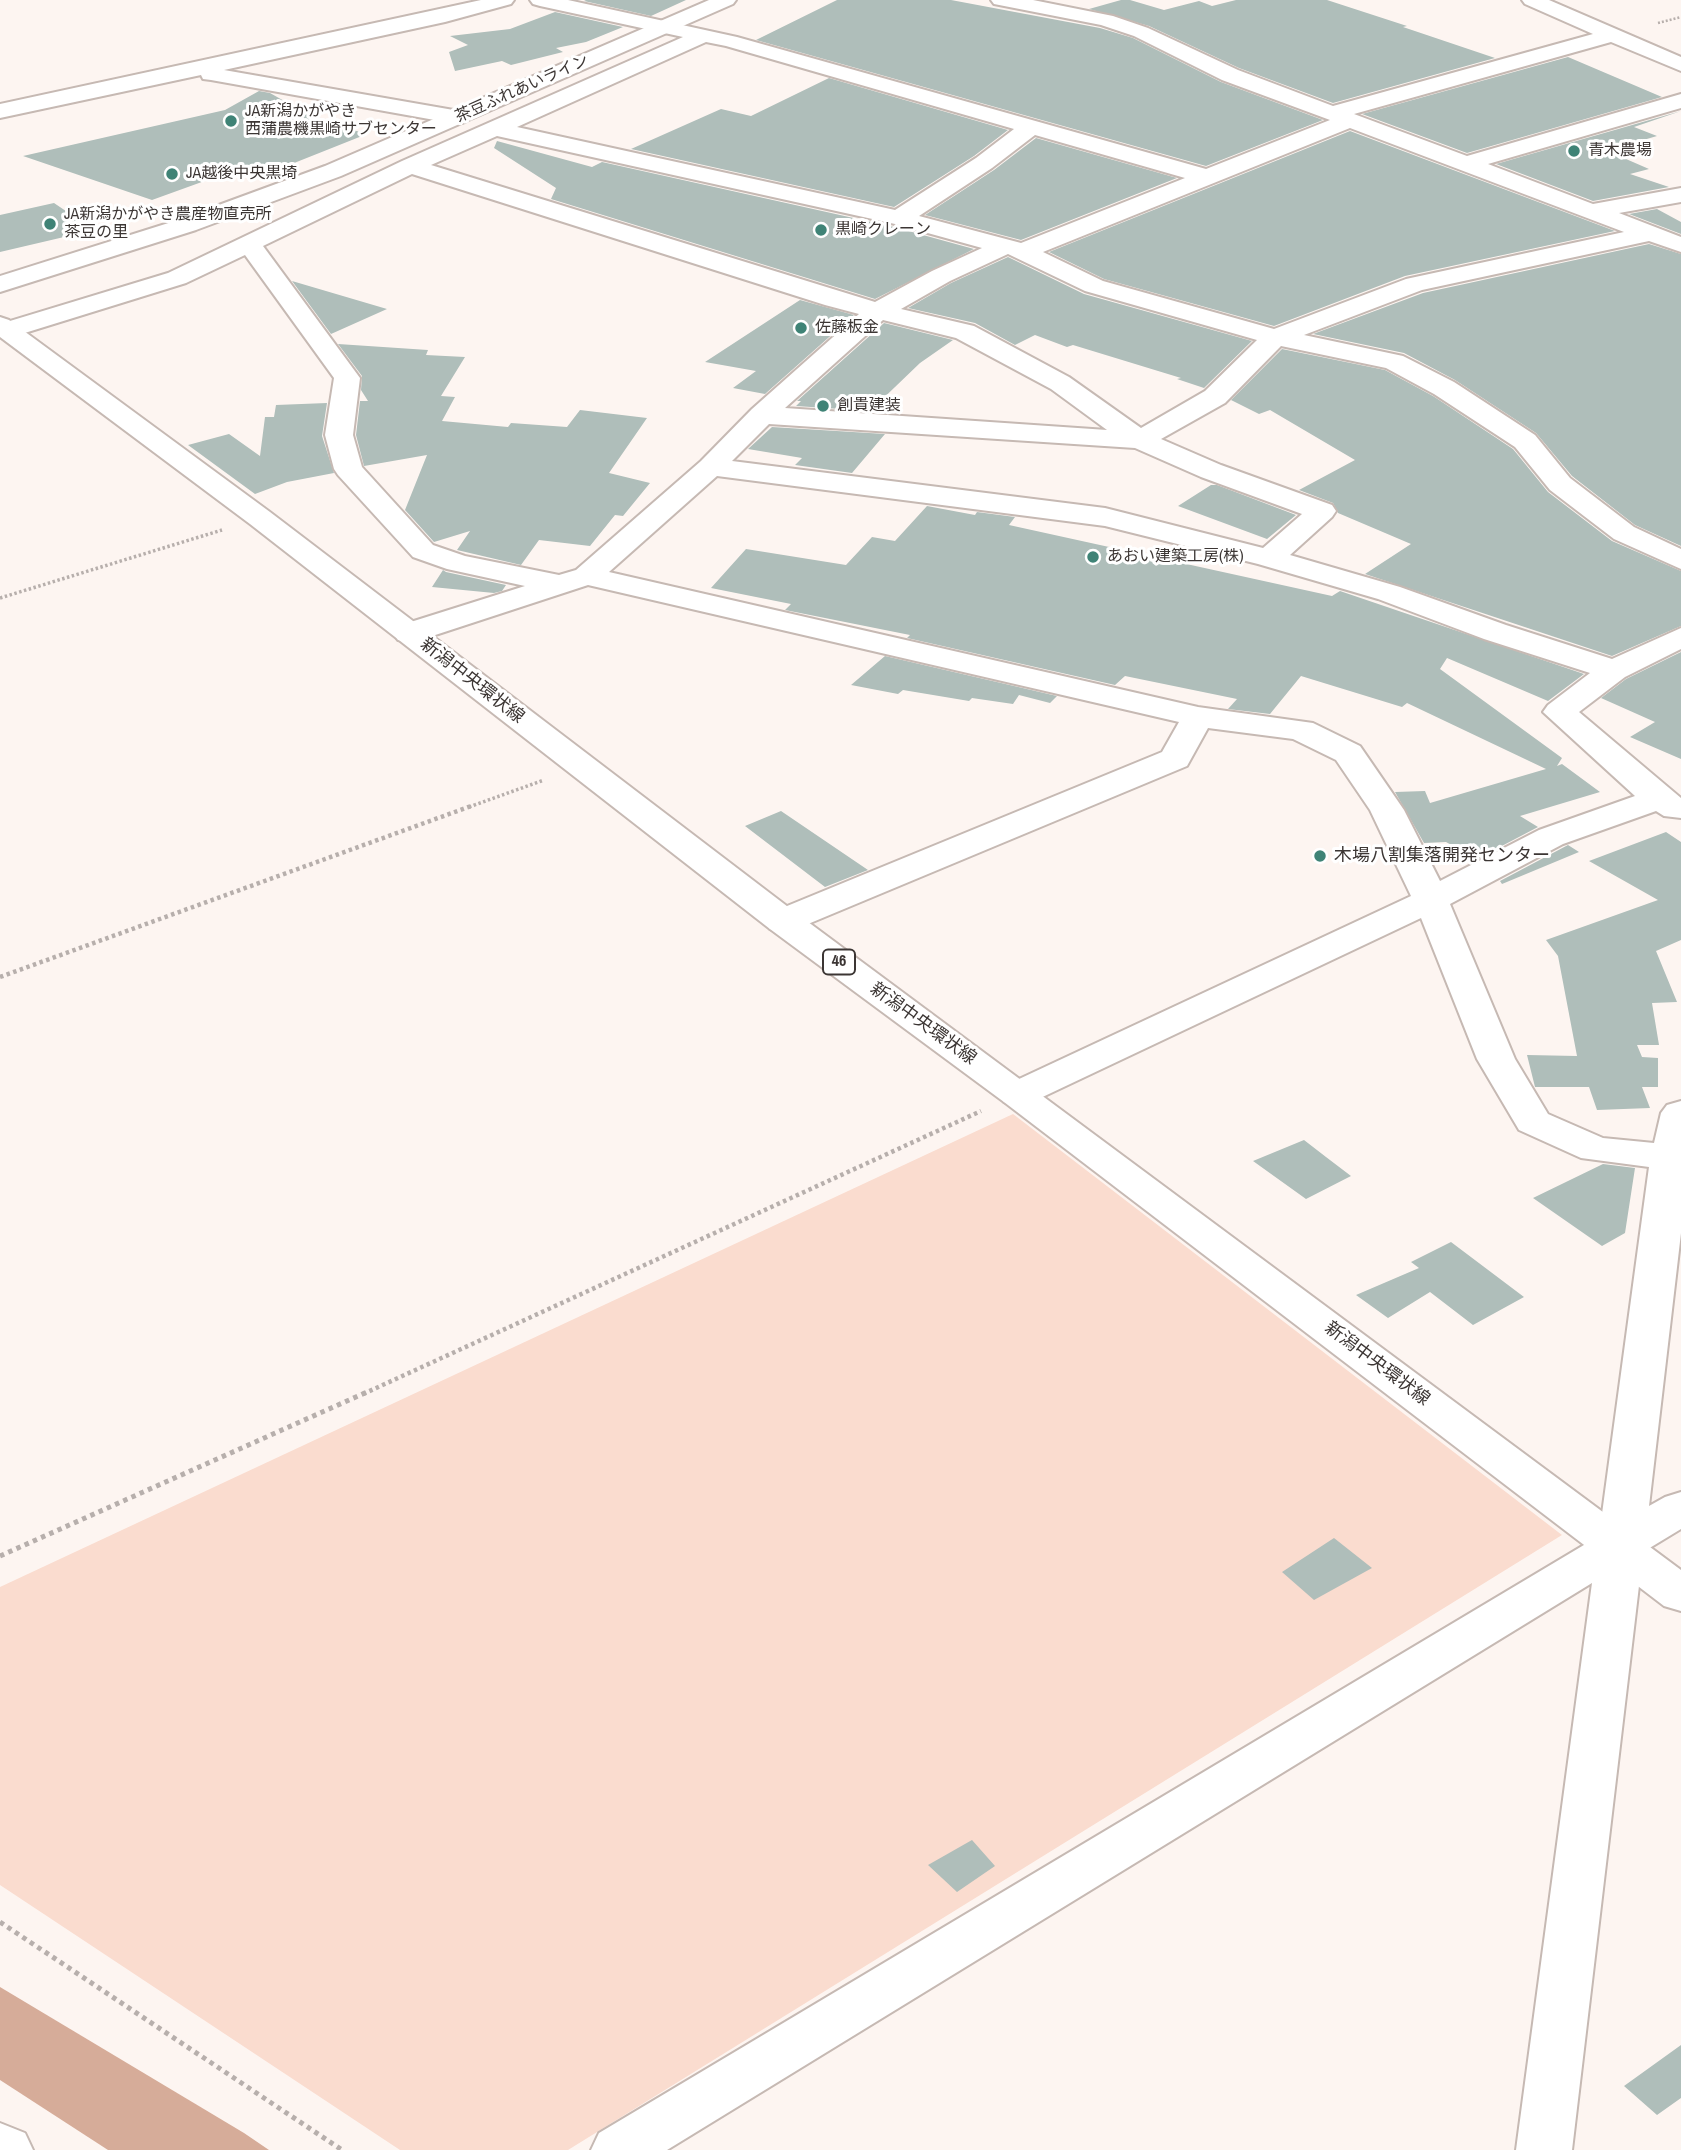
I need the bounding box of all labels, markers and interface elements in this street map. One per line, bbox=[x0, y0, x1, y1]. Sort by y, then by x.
street label: 茶豆ふれあいライン bbox=[452, 51, 592, 127]
place label: JA新潟かがやき 西蒲農機黒崎サブセンター bbox=[245, 102, 437, 140]
marker: JA新潟かがやき 西蒲農機黒崎サブセンター bbox=[223, 113, 239, 129]
place label: 青木農場 bbox=[1588, 141, 1652, 161]
marker: 青木農場 bbox=[1566, 143, 1582, 159]
place label: JA越後中央黒埼 bbox=[186, 164, 297, 184]
marker: JA越後中央黒埼 bbox=[164, 166, 180, 182]
place label: JA新潟かがやき農産物直売所 茶豆の里 bbox=[64, 205, 271, 243]
marker: JA新潟かがやき農産物直売所 茶豆の里 bbox=[42, 216, 58, 232]
place label: 黒崎クレーン bbox=[835, 220, 931, 240]
marker: 黒崎クレーン bbox=[813, 222, 829, 238]
place label: 佐藤板金 bbox=[815, 318, 879, 338]
marker: 佐藤板金 bbox=[793, 320, 809, 336]
place label: 創貴建装 bbox=[837, 396, 901, 416]
marker: 創貴建装 bbox=[815, 398, 831, 414]
place label: あおい建築工房(株) bbox=[1107, 547, 1244, 567]
marker: あおい建築工房(株) bbox=[1085, 549, 1101, 565]
street label: 新潟中央環状線 bbox=[416, 634, 528, 728]
place label: 木場八割集落開発センター bbox=[1334, 845, 1550, 867]
marker: 木場八割集落開発センター bbox=[1312, 848, 1328, 864]
road number: 46 bbox=[823, 950, 855, 974]
street label: 新潟中央環状線 bbox=[866, 978, 980, 1070]
street label: 新潟中央環状線 bbox=[1320, 1317, 1434, 1411]

